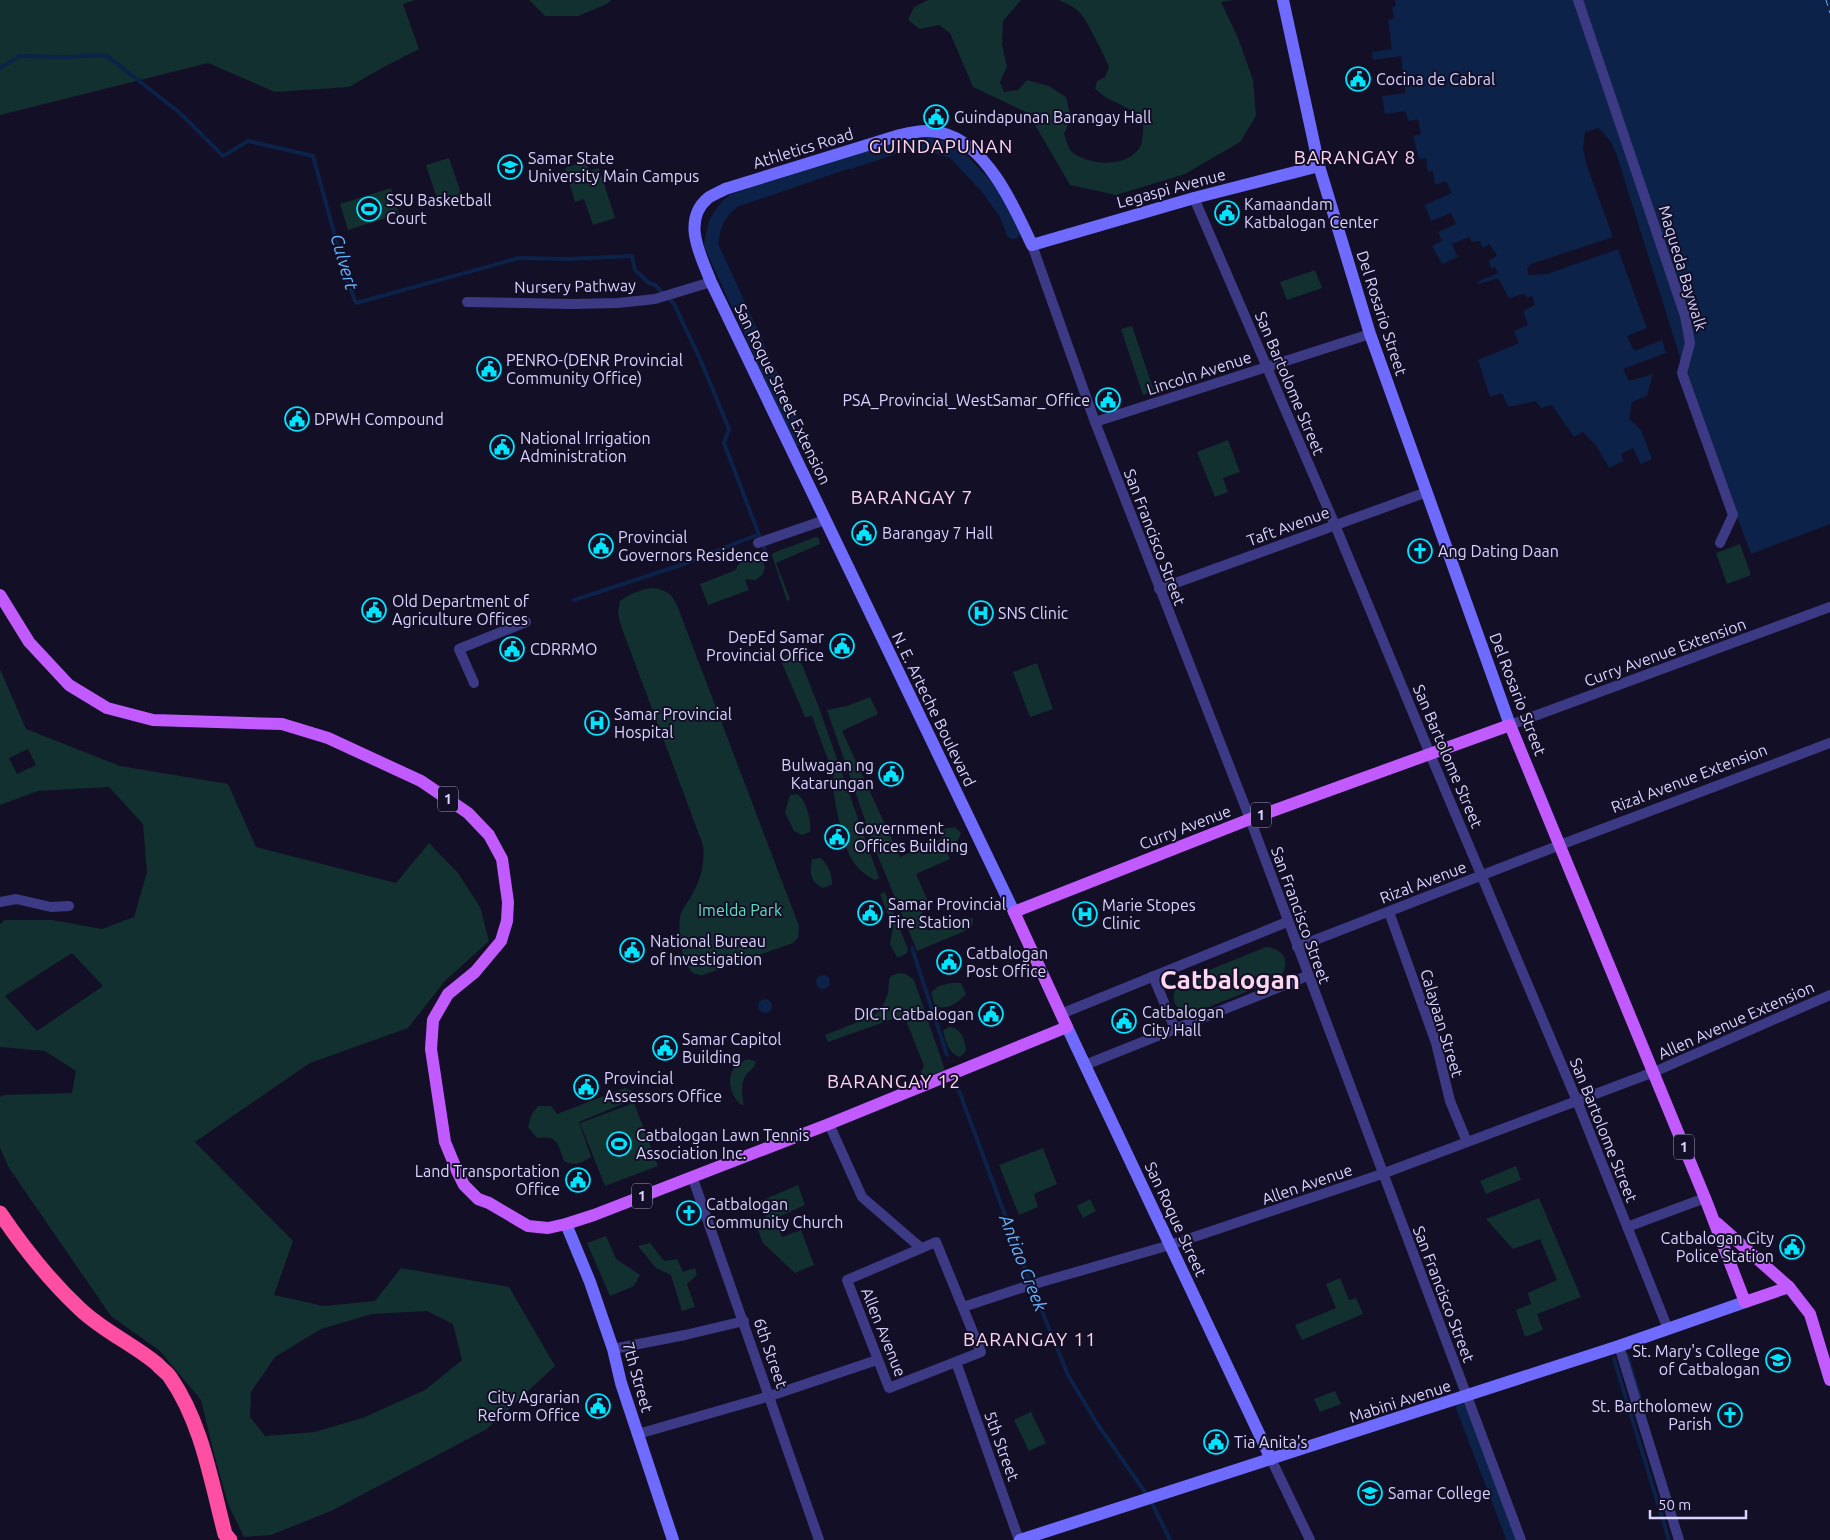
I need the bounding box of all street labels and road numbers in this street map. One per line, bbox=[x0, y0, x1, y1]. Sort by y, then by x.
street label: Athletics Road bbox=[751, 124, 855, 172]
street label: Legaspi Avenue bbox=[1114, 165, 1228, 211]
street label: Maqueda Baywalk bbox=[1655, 203, 1711, 333]
street label: Del Rosario Street bbox=[1353, 248, 1411, 378]
street label: Nursery Pathway bbox=[514, 276, 636, 296]
street label: San Roque Street Extension bbox=[731, 301, 835, 487]
street label: San Bartolome Street bbox=[1252, 309, 1329, 458]
street label: Lincoln Avenue bbox=[1144, 348, 1254, 398]
street label: San Francisco Street bbox=[1121, 466, 1190, 608]
street label: Taft Avenue bbox=[1244, 503, 1332, 549]
street label: Curry Avenue Extension bbox=[1582, 614, 1748, 690]
street label: N. E. Arteche Boulevard bbox=[889, 629, 979, 789]
street label: Del Rosario Street bbox=[1486, 630, 1550, 759]
street label: San Bartolome Street bbox=[1410, 682, 1487, 831]
street label: Rizal Avenue Extension bbox=[1608, 740, 1770, 816]
road number: 1 bbox=[438, 786, 458, 812]
street label: Curry Avenue bbox=[1137, 801, 1233, 853]
road number: 1 bbox=[1251, 802, 1271, 828]
street label: San Francisco Street bbox=[1268, 844, 1334, 987]
street label: Rizal Avenue bbox=[1377, 857, 1469, 907]
street label: Calayaan Street bbox=[1417, 967, 1467, 1080]
street label: Allen Avenue Extension bbox=[1655, 977, 1817, 1063]
street label: San Bartolome Street bbox=[1567, 1055, 1641, 1205]
road number: 1 bbox=[1674, 1134, 1694, 1160]
street label: San Roque Street bbox=[1142, 1159, 1211, 1280]
street label: Allen Avenue bbox=[1259, 1160, 1355, 1208]
road number: 1 bbox=[632, 1184, 652, 1208]
street label: San Francisco Street bbox=[1410, 1223, 1479, 1365]
street label: Allen Avenue bbox=[858, 1285, 910, 1379]
street label: 6th Street bbox=[751, 1316, 792, 1391]
street label: 7th Street bbox=[619, 1340, 657, 1415]
street label: Mabini Avenue bbox=[1347, 1376, 1453, 1426]
street label: 5th Street bbox=[981, 1409, 1023, 1484]

